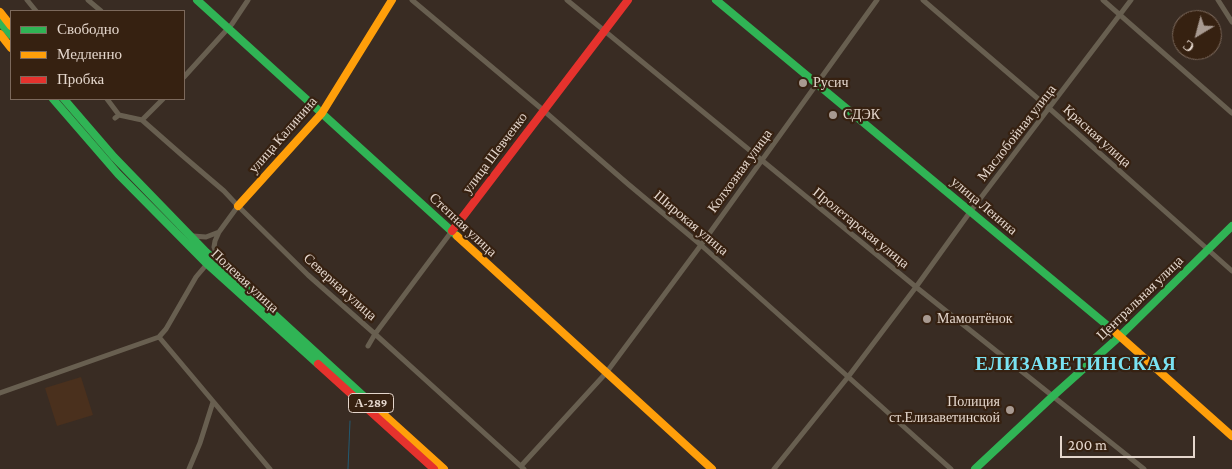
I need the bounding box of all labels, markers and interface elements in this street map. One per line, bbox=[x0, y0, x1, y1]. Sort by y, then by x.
legend bbox=[10, 10, 185, 100]
north arrow bbox=[1172, 10, 1222, 60]
text: Свободно bbox=[57, 21, 119, 37]
text: С bbox=[1180, 37, 1197, 56]
text: Медленно bbox=[57, 46, 122, 62]
text: Пробка bbox=[57, 71, 104, 87]
place label: Русич bbox=[813, 75, 849, 91]
marker: Русич bbox=[797, 77, 809, 89]
street label: Маслобойная улица bbox=[974, 81, 1060, 185]
street label: улица Калинина bbox=[245, 93, 321, 177]
street label: Красная улица bbox=[1059, 101, 1135, 171]
place label: СДЭК bbox=[843, 107, 880, 123]
street label: улица Шевченко bbox=[459, 109, 531, 197]
marker: СДЭК bbox=[827, 109, 839, 121]
street label: Колхозная улица bbox=[704, 126, 776, 216]
street label: улица Ленина bbox=[947, 173, 1021, 239]
street label: Пролетарская улица bbox=[809, 184, 913, 272]
street label: Широкая улица bbox=[650, 187, 732, 259]
street label: Степная улица bbox=[426, 189, 500, 261]
street label: Полевая улица bbox=[208, 245, 282, 317]
street label: Северная улица bbox=[300, 250, 380, 324]
street label: Центральная улица bbox=[1093, 252, 1187, 344]
place label: Мамонтёнок bbox=[937, 311, 1013, 327]
marker: Мамонтёнок bbox=[921, 313, 933, 325]
district label: ЕЛИЗАВЕТИНСКАЯ bbox=[973, 353, 1179, 375]
road number: А-289 bbox=[348, 393, 394, 412]
place label: Полиция ст.Елизаветинской bbox=[889, 394, 1000, 427]
marker: Полиция ст.Елизаветинской bbox=[1004, 404, 1016, 416]
scale bar bbox=[1062, 426, 1197, 458]
text: 200 m bbox=[1068, 437, 1107, 453]

